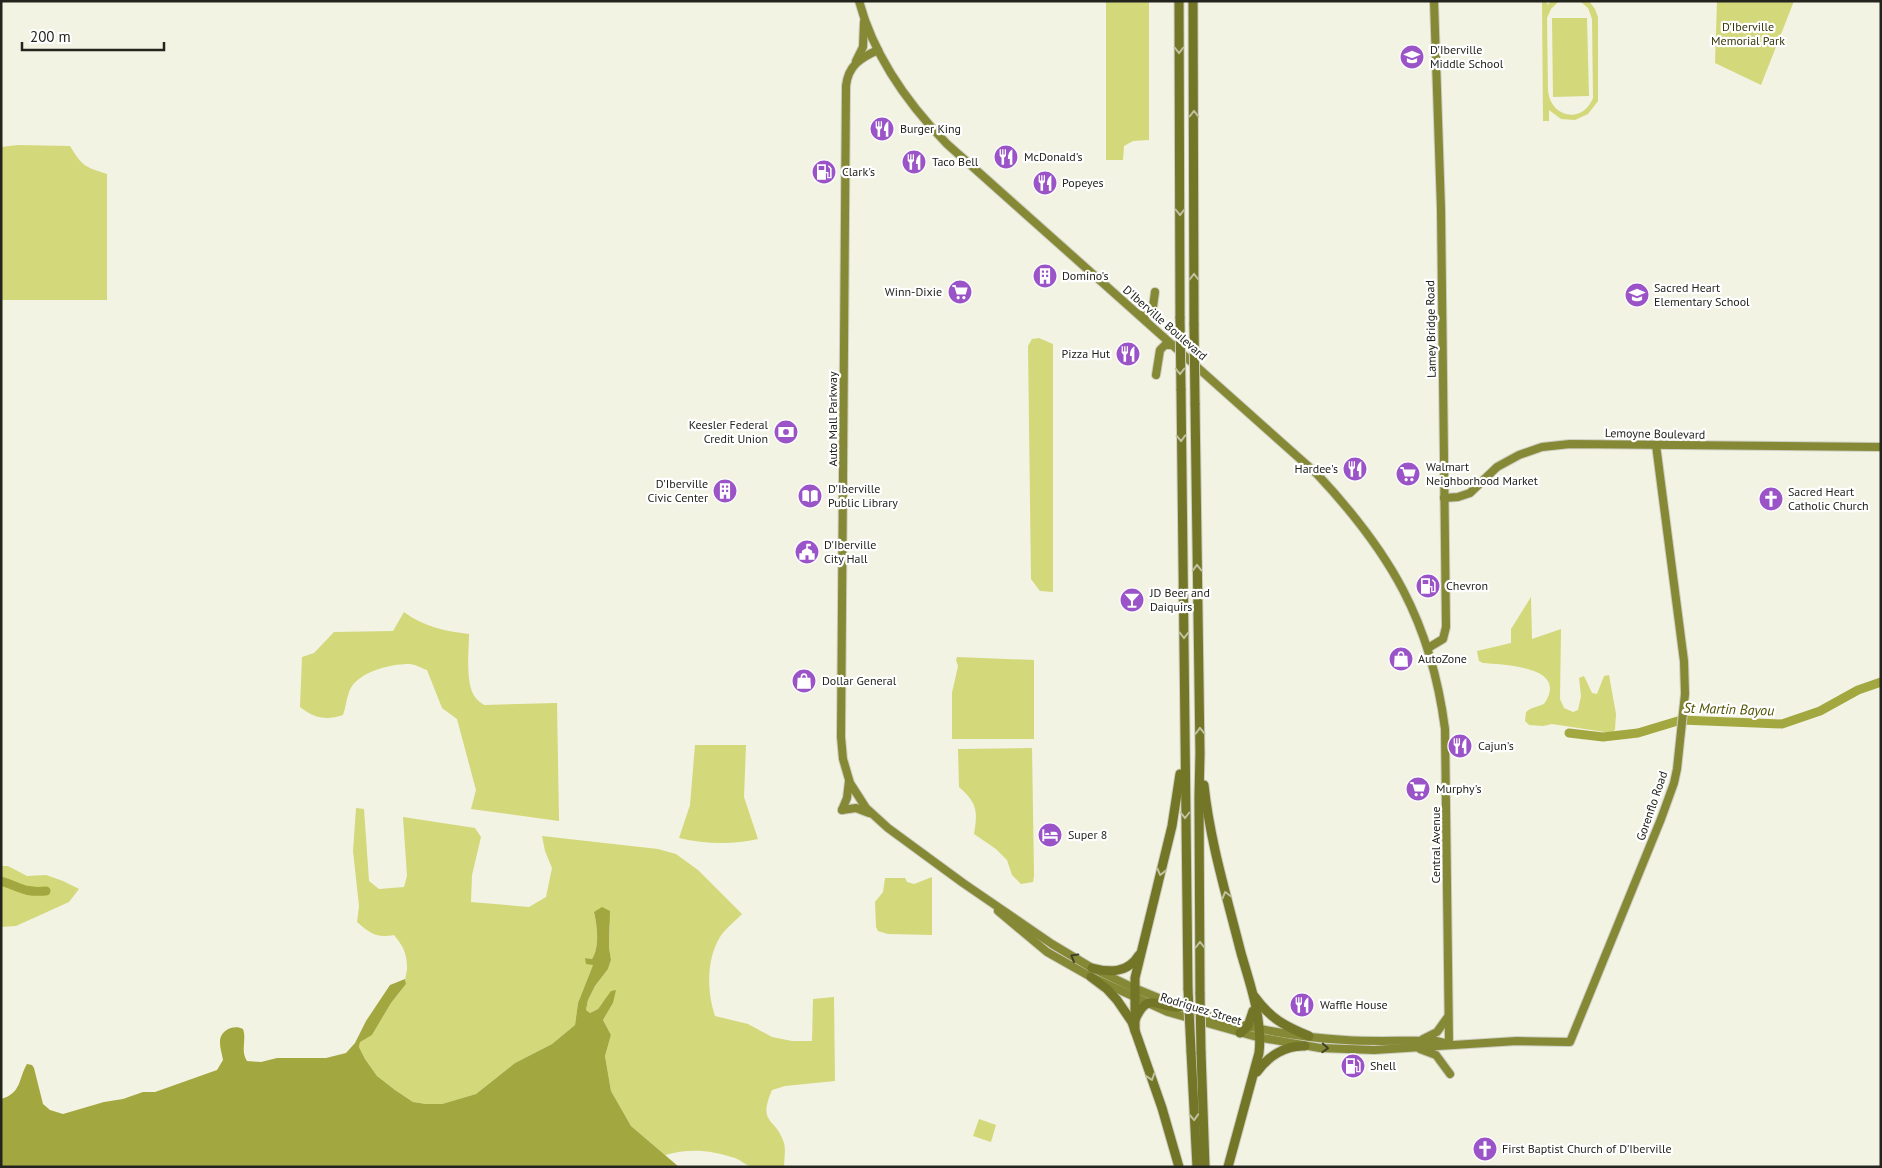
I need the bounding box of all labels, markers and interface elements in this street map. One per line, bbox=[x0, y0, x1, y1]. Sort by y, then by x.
park label: D'Iberville Memorial Park bbox=[1711, 19, 1785, 48]
scale bar bbox=[22, 20, 165, 52]
text: 200 m bbox=[30, 27, 71, 46]
place label: D'Iberville Middle School bbox=[1430, 42, 1504, 71]
school or university icon: D'Iberville Middle School bbox=[1399, 44, 1425, 70]
one-way arrow bbox=[1174, 46, 1184, 54]
one-way arrow bbox=[1189, 110, 1199, 118]
restaurant icon: Burger King bbox=[869, 116, 895, 142]
place label: Burger King bbox=[900, 121, 961, 136]
restaurant icon: McDonald's bbox=[993, 144, 1019, 170]
restaurant icon: Taco Bell bbox=[901, 149, 927, 175]
place label: McDonald's bbox=[1024, 149, 1083, 164]
place label: Taco Bell bbox=[932, 154, 979, 169]
fuel station icon: Clark's bbox=[811, 159, 837, 185]
place label: Clark's bbox=[842, 164, 875, 179]
restaurant icon: Popeyes bbox=[1032, 170, 1058, 196]
place label: Popeyes bbox=[1062, 175, 1104, 190]
one-way arrow bbox=[1175, 209, 1185, 217]
building icon: Domino's bbox=[1032, 263, 1058, 289]
place label: Domino's bbox=[1062, 268, 1109, 283]
one-way arrow bbox=[1189, 272, 1199, 280]
supermarket icon: Winn-Dixie bbox=[947, 279, 973, 305]
street label: Lamey Bridge Road bbox=[1422, 280, 1439, 378]
place label: Sacred Heart Elementary School bbox=[1654, 280, 1750, 309]
street label: D'Iberville Boulevard bbox=[1120, 282, 1211, 363]
school or university icon: Sacred Heart Elementary School bbox=[1624, 282, 1650, 308]
place label: Winn-Dixie bbox=[885, 284, 942, 299]
restaurant icon: Pizza Hut bbox=[1115, 341, 1141, 367]
place label: Pizza Hut bbox=[1062, 346, 1110, 361]
one-way arrow bbox=[1175, 368, 1185, 375]
street label: Auto Mall Parkway bbox=[825, 371, 840, 467]
place label: Keesler Federal Credit Union bbox=[689, 417, 768, 446]
bank icon: Keesler Federal Credit Union bbox=[773, 419, 799, 445]
street label: Lemoyne Boulevard bbox=[1605, 425, 1705, 442]
one-way arrow bbox=[1176, 434, 1186, 442]
restaurant icon: Hardee's bbox=[1342, 456, 1368, 482]
place label: Walmart Neighborhood Market bbox=[1426, 459, 1538, 488]
place label: Hardee's bbox=[1295, 461, 1338, 476]
supermarket icon: Walmart Neighborhood Market bbox=[1395, 461, 1421, 487]
place label: D'Iberville Civic Center bbox=[647, 476, 708, 505]
building icon: D'Iberville Civic Center bbox=[712, 478, 738, 504]
place label: D'Iberville Public Library bbox=[828, 481, 898, 510]
library icon: D'Iberville Public Library bbox=[797, 483, 823, 509]
place label: Sacred Heart Catholic Church bbox=[1788, 484, 1869, 513]
church icon: Sacred Heart Catholic Church bbox=[1758, 486, 1784, 512]
place label: D'Iberville City Hall bbox=[824, 537, 876, 566]
public building icon: D'Iberville City Hall bbox=[794, 539, 820, 565]
one-way arrow bbox=[1192, 564, 1202, 572]
fuel station icon: Chevron bbox=[1415, 573, 1441, 599]
place label: Chevron bbox=[1446, 578, 1488, 593]
place label: JD Beer and Daiquirs bbox=[1149, 585, 1210, 614]
bar icon: JD Beer and Daiquirs bbox=[1119, 587, 1145, 613]
one-way arrow bbox=[1178, 632, 1189, 640]
shop icon: AutoZone bbox=[1388, 646, 1414, 672]
place label: AutoZone bbox=[1418, 651, 1467, 666]
shop icon: Dollar General bbox=[791, 668, 817, 694]
place label: Dollar General bbox=[822, 673, 897, 688]
water label: St Martin Bayou bbox=[1683, 698, 1775, 720]
one-way arrow bbox=[1195, 726, 1205, 734]
restaurant icon: Cajun's bbox=[1447, 733, 1473, 759]
place label: Cajun's bbox=[1478, 738, 1514, 753]
street label: Gorenflo Road bbox=[1633, 769, 1670, 843]
supermarket icon: Murphy's bbox=[1405, 776, 1431, 802]
place label: Murphy's bbox=[1436, 781, 1482, 796]
street label: Central Avenue bbox=[1428, 807, 1443, 884]
one-way arrow bbox=[1180, 812, 1190, 820]
hotel icon: Super 8 bbox=[1037, 822, 1063, 848]
place label: Super 8 bbox=[1068, 827, 1107, 842]
one-way arrow bbox=[1156, 868, 1167, 877]
one-way arrow bbox=[1221, 890, 1232, 899]
one-way arrow bbox=[1195, 941, 1205, 949]
one-way arrow bbox=[1070, 954, 1079, 964]
street label: Rodriguez Street bbox=[1159, 989, 1244, 1028]
restaurant icon: Waffle House bbox=[1289, 992, 1315, 1018]
place label: Waffle House bbox=[1320, 997, 1388, 1012]
one-way arrow bbox=[1322, 1042, 1330, 1053]
fuel station icon: Shell bbox=[1340, 1053, 1366, 1079]
place label: Shell bbox=[1370, 1058, 1397, 1073]
one-way arrow bbox=[1145, 1072, 1155, 1081]
one-way arrow bbox=[1189, 1114, 1200, 1122]
church icon: First Baptist Church of D'Iberville bbox=[1472, 1136, 1498, 1162]
place label: First Baptist Church of D'Iberville bbox=[1502, 1141, 1672, 1156]

